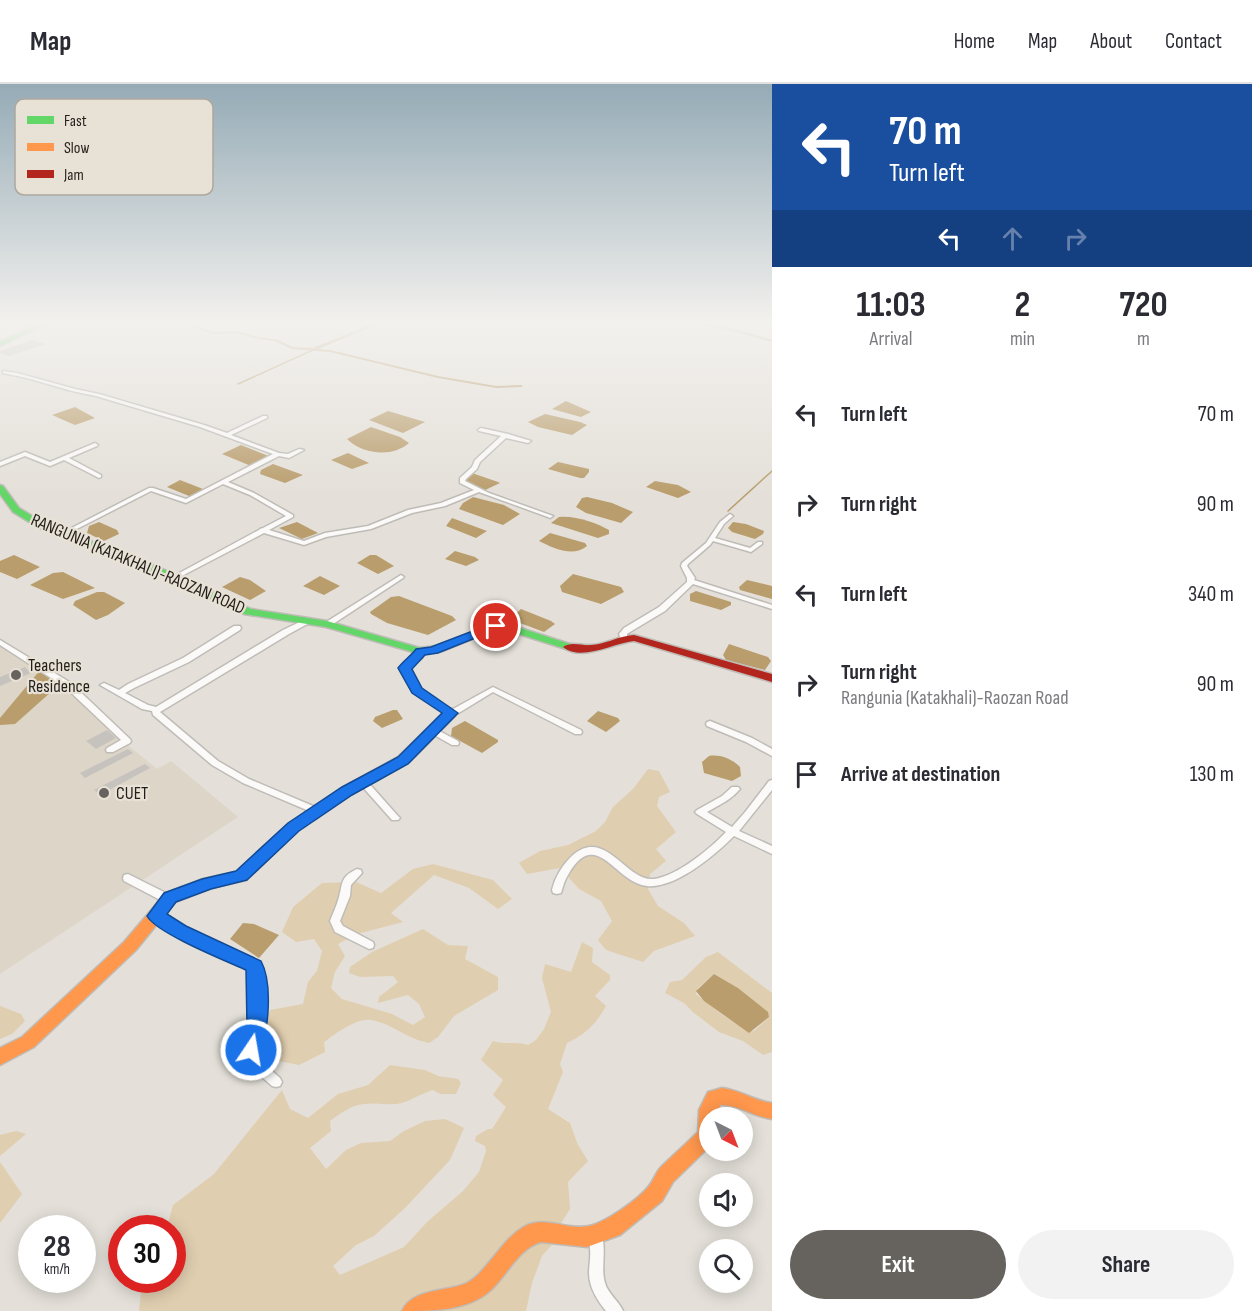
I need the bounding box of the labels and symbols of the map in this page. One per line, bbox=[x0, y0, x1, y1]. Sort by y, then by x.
legend bbox=[15, 99, 213, 195]
text: Fast bbox=[64, 112, 87, 131]
text: Slow bbox=[64, 139, 89, 158]
text: Jam bbox=[63, 166, 84, 185]
street label: RANGUNIA (KATAKHALI)-RAOZAN ROAD bbox=[28, 509, 248, 619]
pin bbox=[470, 600, 521, 651]
place label: Teachers Residence bbox=[28, 655, 90, 697]
marker: Teachers Residence bbox=[9, 668, 23, 682]
place label: CUET bbox=[116, 783, 148, 804]
marker: CUET bbox=[97, 786, 111, 800]
position arrow bbox=[219, 1018, 283, 1082]
north arrow bbox=[699, 1107, 753, 1161]
speed limit sign: 30 bbox=[108, 1215, 186, 1293]

